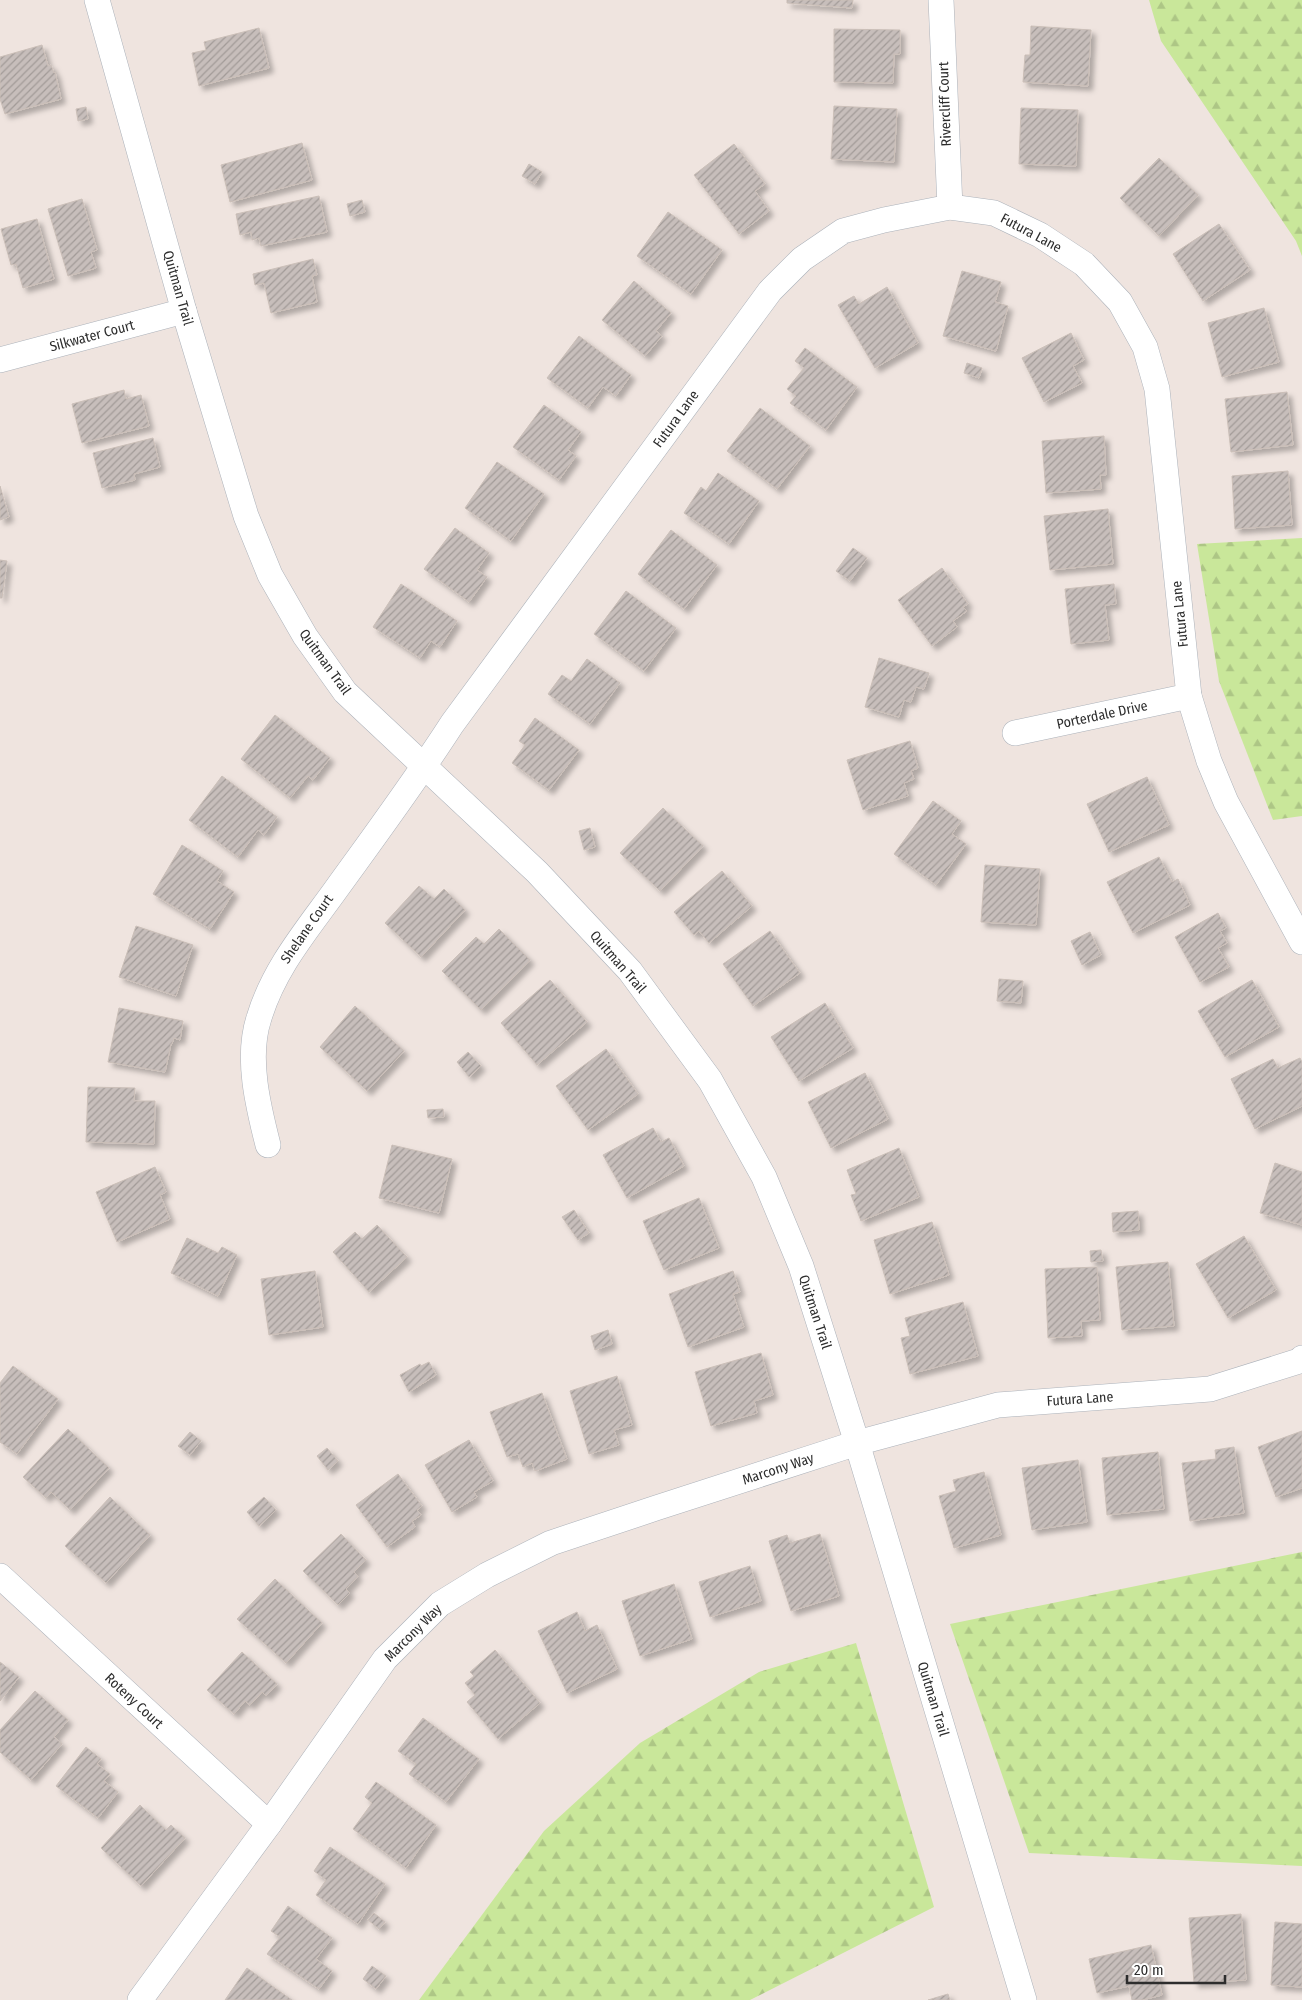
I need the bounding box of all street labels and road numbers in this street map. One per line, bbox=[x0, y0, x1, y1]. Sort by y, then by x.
street label: Rivercliff Court bbox=[935, 61, 955, 147]
street label: Futura Lane bbox=[998, 210, 1065, 256]
street label: Quitman Trail bbox=[159, 249, 197, 328]
street label: Silkwater Court bbox=[48, 316, 137, 355]
street label: Futura Lane bbox=[650, 387, 703, 451]
street label: Futura Lane bbox=[1168, 580, 1192, 648]
street label: Quitman Trail bbox=[295, 626, 355, 698]
street label: Porterdale Drive bbox=[1055, 697, 1149, 733]
street label: Shelane Court bbox=[277, 891, 337, 967]
street label: Quitman Trail bbox=[586, 927, 650, 997]
street label: Quitman Trail bbox=[795, 1273, 835, 1352]
street label: Futura Lane bbox=[1046, 1388, 1114, 1410]
street label: Marcony Way bbox=[740, 1449, 817, 1489]
street label: Marcony Way bbox=[381, 1600, 446, 1665]
street label: Quitman Trail bbox=[914, 1660, 952, 1739]
street label: Roteny Court bbox=[101, 1670, 167, 1733]

